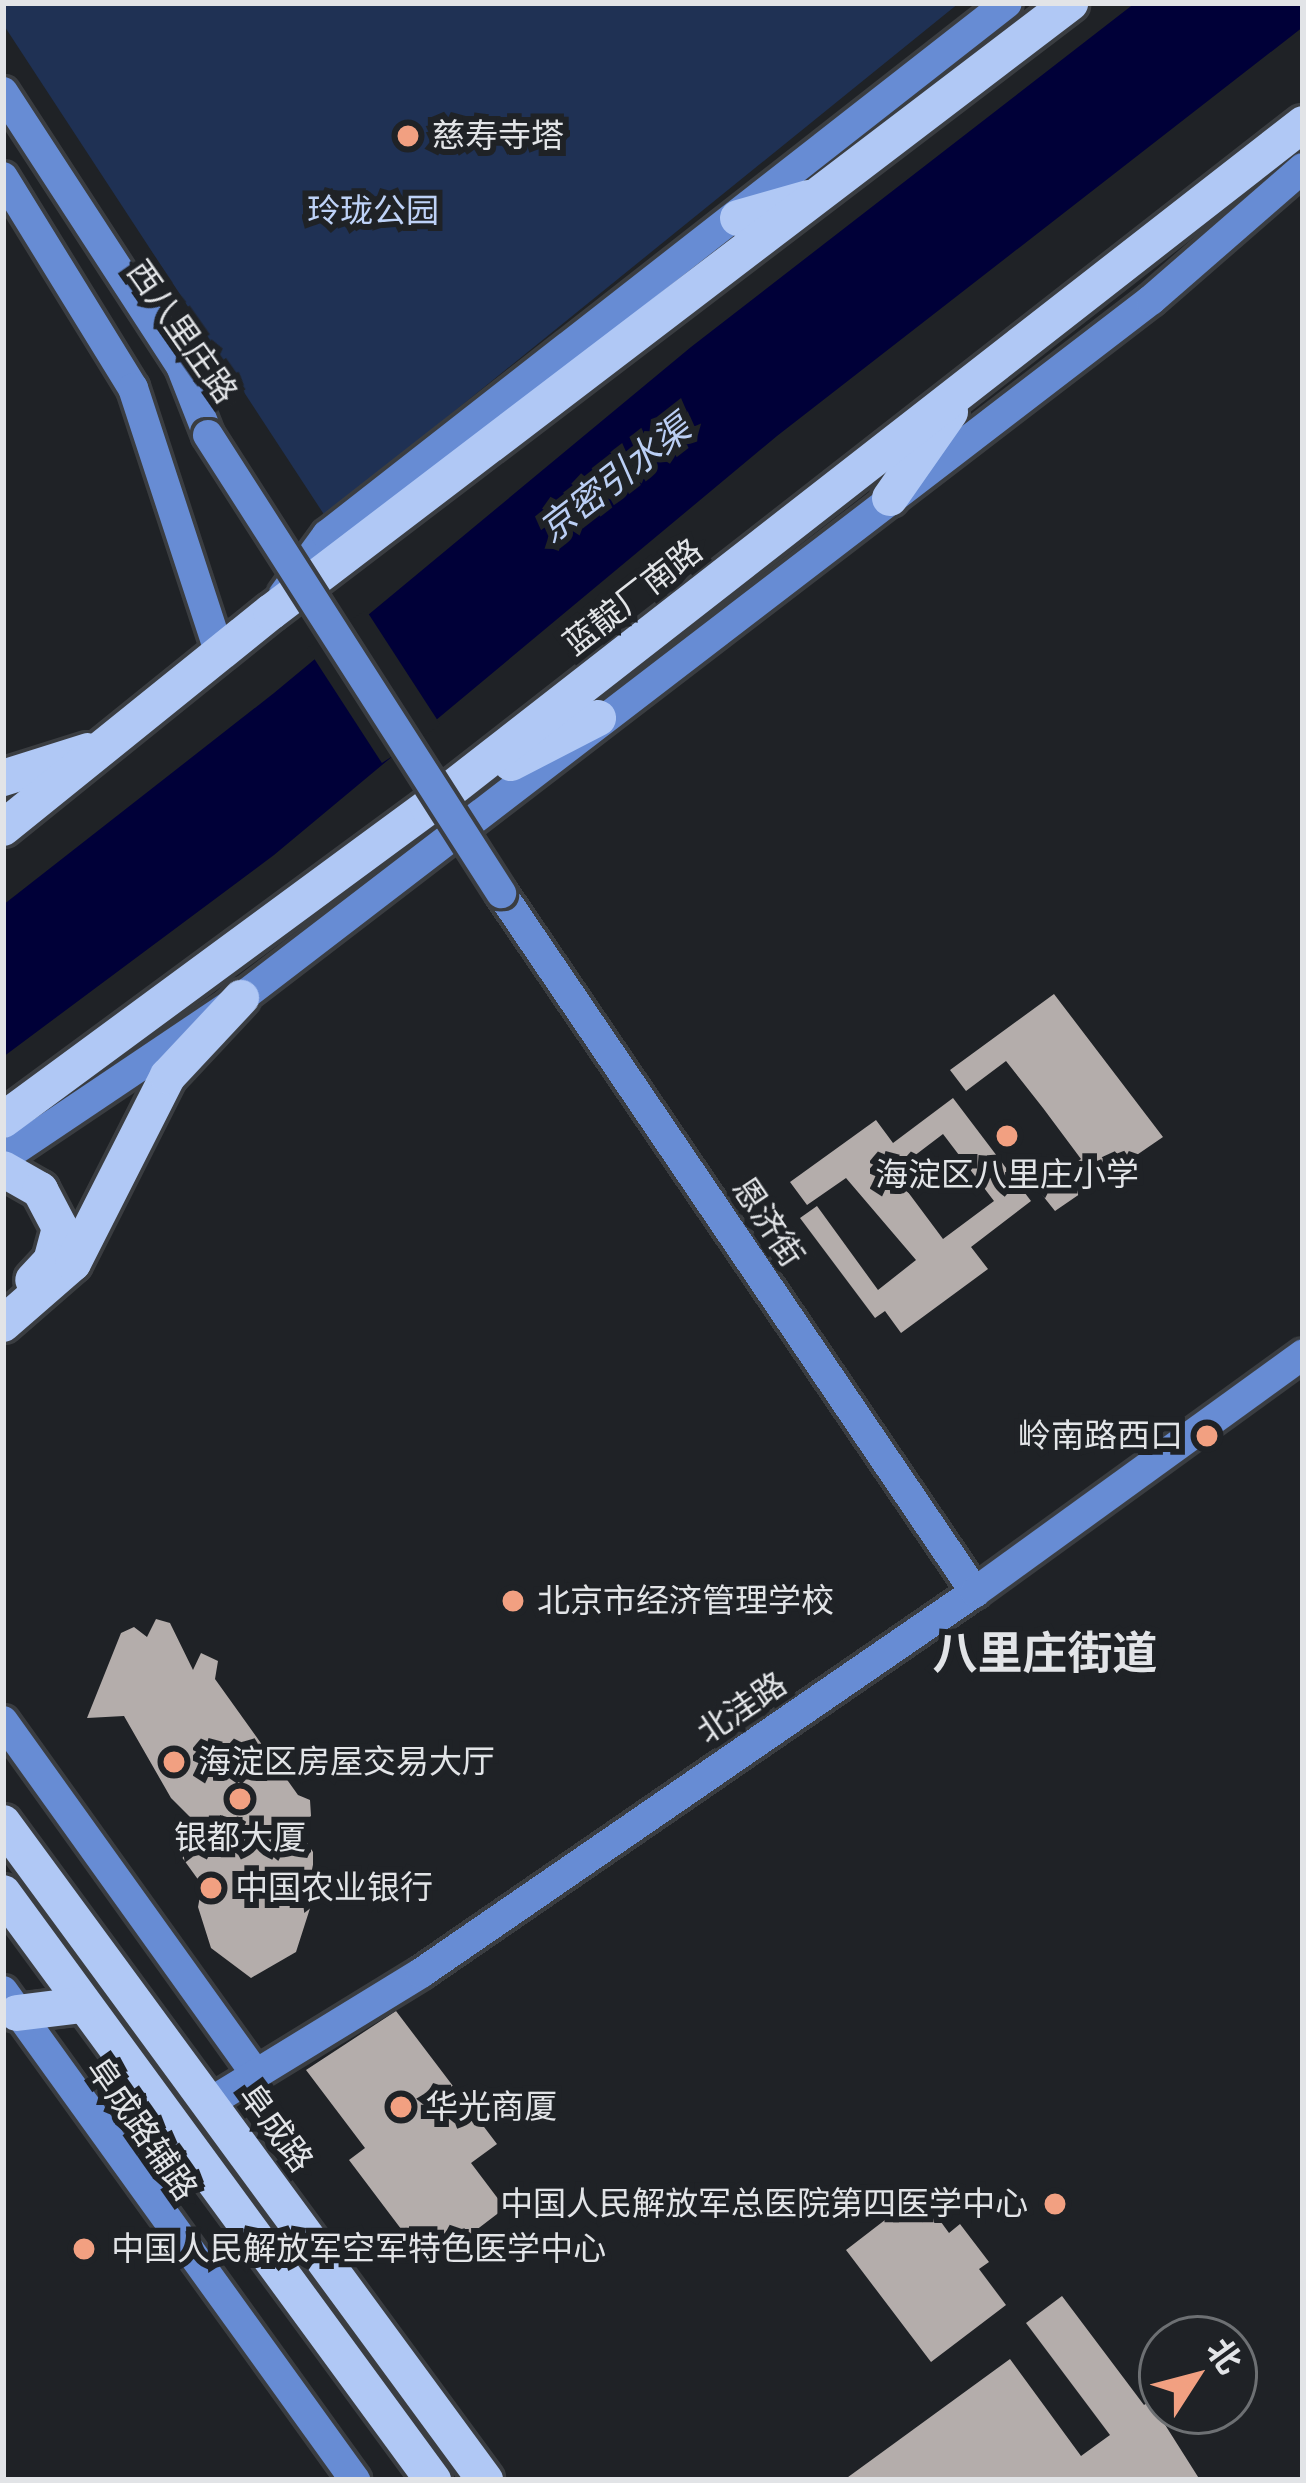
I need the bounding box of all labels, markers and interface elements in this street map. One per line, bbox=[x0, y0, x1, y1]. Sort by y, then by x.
place label: 慈寿寺塔 bbox=[432, 116, 564, 156]
marker: 慈寿寺塔 bbox=[395, 123, 421, 149]
park label: 玲珑公园 bbox=[307, 191, 439, 231]
street label: 西八里庄路 bbox=[118, 253, 246, 411]
water label: 京密引水渠 bbox=[530, 406, 698, 550]
street label: 蓝靛厂南路 bbox=[556, 531, 710, 663]
marker: 海淀区八里庄小学 bbox=[994, 1123, 1020, 1149]
place label: 海淀区八里庄小学 bbox=[875, 1155, 1139, 1195]
street label: 恩济街 bbox=[724, 1170, 812, 1274]
place label: 岭南路西口 bbox=[1018, 1416, 1183, 1456]
marker: 岭南路西口 bbox=[1194, 1423, 1220, 1449]
place label: 北京市经济管理学校 bbox=[537, 1581, 834, 1621]
marker: 北京市经济管理学校 bbox=[500, 1588, 526, 1614]
district label: 八里庄街道 bbox=[933, 1626, 1157, 1680]
street label: 北洼路 bbox=[690, 1664, 794, 1752]
place label: 海淀区房屋交易大厅 bbox=[198, 1742, 495, 1782]
marker: 海淀区房屋交易大厅 bbox=[161, 1749, 187, 1775]
marker: 银都大厦 bbox=[227, 1786, 253, 1812]
place label: 银都大厦 bbox=[174, 1818, 306, 1858]
place label: 中国农业银行 bbox=[235, 1868, 433, 1908]
marker: 中国农业银行 bbox=[198, 1875, 224, 1901]
street label: 阜成路辅路 bbox=[78, 2050, 206, 2208]
street label: 阜成路 bbox=[231, 2076, 321, 2180]
place label: 华光商厦 bbox=[425, 2087, 557, 2127]
marker: 华光商厦 bbox=[388, 2094, 414, 2120]
place label: 中国人民解放军总医院第四医学中心 bbox=[500, 2184, 1028, 2224]
marker: 中国人民解放军总医院第四医学中心 bbox=[1039, 2188, 1071, 2220]
place label: 中国人民解放军空军特色医学中心 bbox=[111, 2229, 606, 2269]
marker: 中国人民解放军空军特色医学中心 bbox=[68, 2233, 100, 2265]
north arrow bbox=[1138, 2315, 1258, 2435]
text: 北 bbox=[1195, 2328, 1255, 2384]

